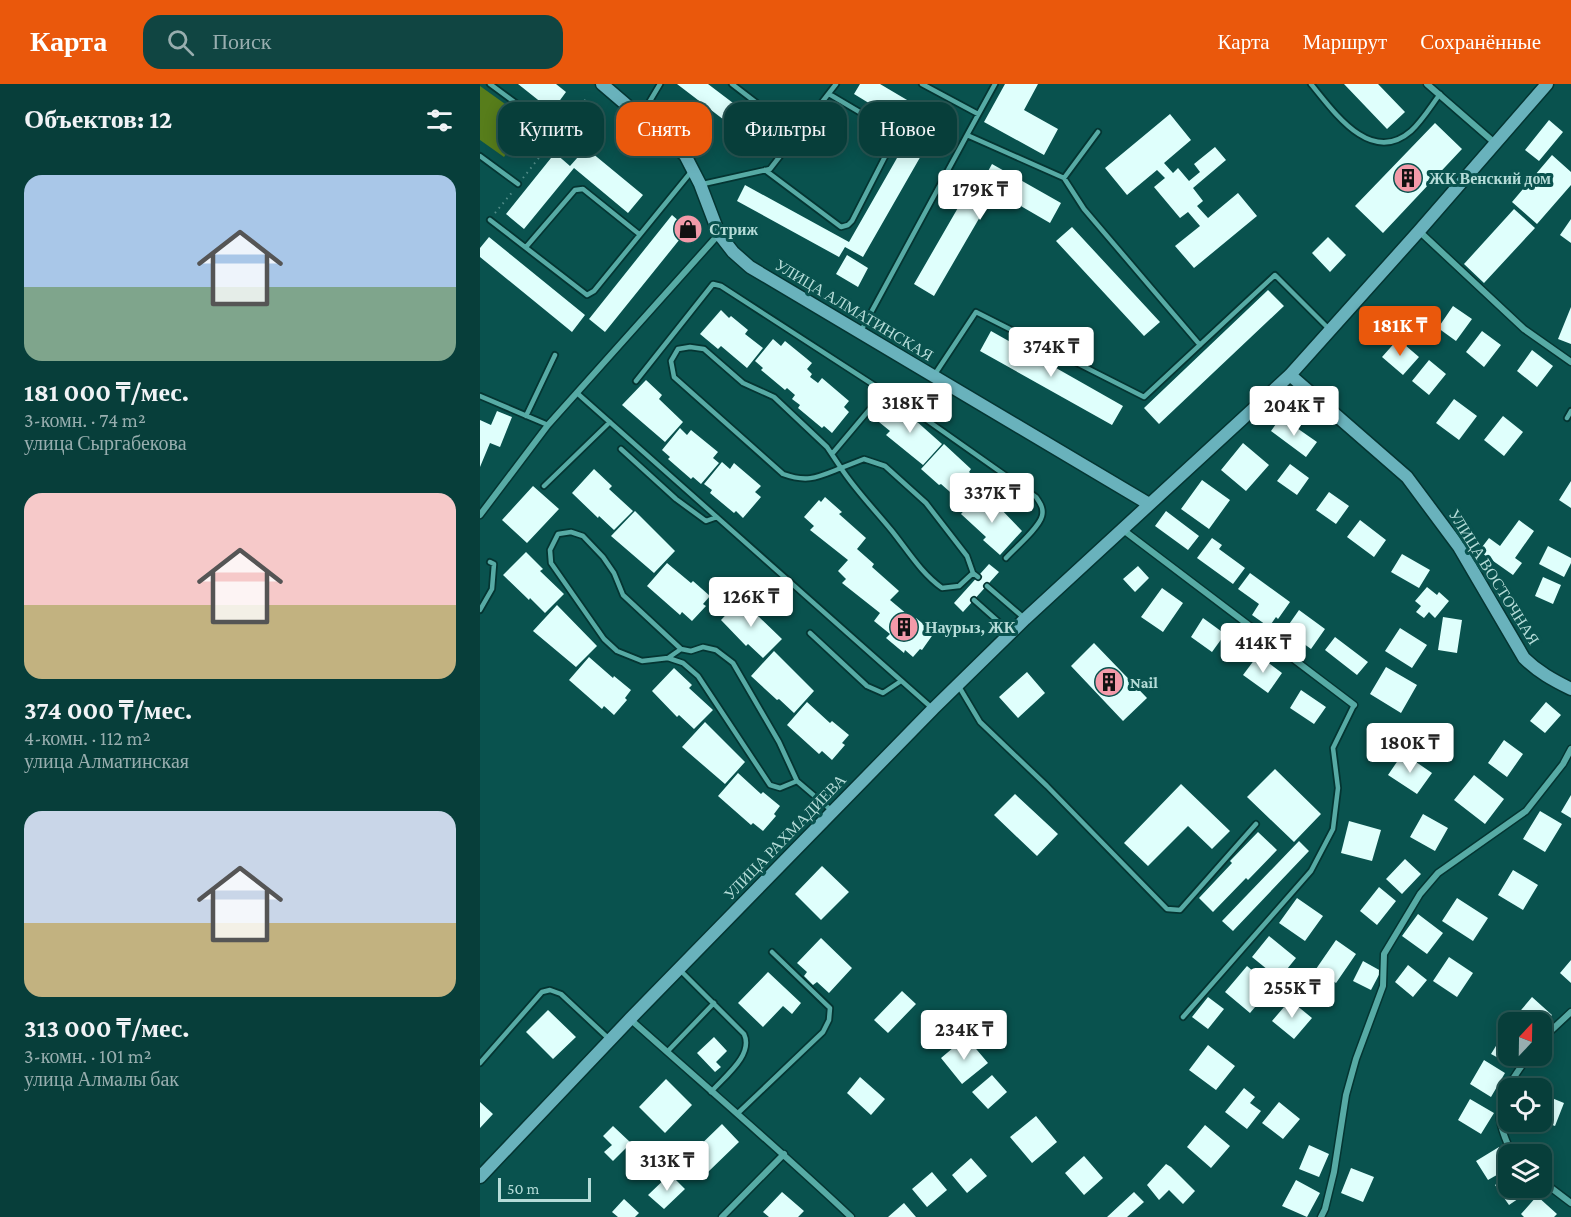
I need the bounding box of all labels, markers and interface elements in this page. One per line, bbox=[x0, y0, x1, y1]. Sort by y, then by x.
search box bbox=[143, 15, 563, 69]
text: Карта bbox=[30, 26, 107, 57]
icon: search bbox=[164, 26, 197, 59]
text: Поиск bbox=[212, 29, 271, 54]
text: Карта bbox=[1218, 30, 1270, 54]
text: Маршрут bbox=[1303, 30, 1387, 54]
text: Сохранённые bbox=[1420, 30, 1541, 54]
chip: Купить bbox=[498, 102, 604, 156]
chip: Снять bbox=[616, 102, 712, 156]
chip: Фильтры bbox=[724, 102, 847, 156]
chip: Новое bbox=[859, 102, 957, 156]
icon: filters bbox=[423, 104, 456, 137]
text: Объектов: 12 bbox=[24, 105, 172, 134]
building icon: ЖК Венский дом bbox=[1392, 162, 1424, 194]
pin: 179K ₸ bbox=[931, 170, 1029, 221]
place label: ЖК Венский дом bbox=[1429, 170, 1551, 187]
text: 179K ₸ bbox=[952, 178, 1008, 200]
shop icon: Стриж bbox=[672, 213, 704, 245]
icon: home bbox=[186, 214, 294, 322]
place label: Стриж bbox=[709, 221, 759, 239]
street label: УЛИЦА АЛМАТИНСКАЯ bbox=[771, 256, 936, 365]
pin: 181K ₸ bbox=[1351, 306, 1449, 357]
text: 181K ₸ bbox=[1373, 314, 1427, 336]
pin: 374K ₸ bbox=[1002, 327, 1100, 378]
text: 374K ₸ bbox=[1023, 335, 1079, 357]
text: 181 000 ₸/мес. bbox=[24, 378, 189, 407]
pin: 318K ₸ bbox=[861, 383, 959, 434]
pin: 204K ₸ bbox=[1245, 386, 1343, 437]
text: 318K ₸ bbox=[882, 391, 938, 413]
text: 204K ₸ bbox=[1264, 394, 1324, 416]
text: 3-комн. · 74 m² bbox=[24, 409, 146, 431]
text: улица Сыргабекова bbox=[24, 432, 187, 454]
pin: 337K ₸ bbox=[943, 473, 1041, 524]
text: 337K ₸ bbox=[964, 481, 1020, 503]
street label: УЛИЦА ВОСТОЧНАЯ bbox=[1445, 506, 1543, 648]
icon: home bbox=[186, 532, 294, 640]
pin: 126K ₸ bbox=[702, 577, 800, 628]
text: 126K ₸ bbox=[723, 585, 779, 607]
building icon: Наурыз, ЖК bbox=[888, 611, 920, 643]
place label: Наурыз, ЖК bbox=[925, 619, 1016, 637]
pin: 414K ₸ bbox=[1214, 623, 1312, 674]
text: 414K ₸ bbox=[1235, 631, 1291, 653]
building icon: Nail bbox=[1093, 666, 1125, 698]
place label: Nail bbox=[1130, 674, 1158, 691]
text: 374 000 ₸/мес. bbox=[24, 696, 192, 725]
pin: 180K ₸ bbox=[1361, 723, 1459, 774]
text: 4-комн. · 112 m² bbox=[24, 727, 151, 749]
text: 180K ₸ bbox=[1381, 731, 1439, 753]
text: улица Алматинская bbox=[24, 750, 189, 772]
street label: УЛИЦА РАХМАДИЕВА bbox=[721, 771, 850, 904]
icon: home bbox=[186, 850, 294, 958]
pin: 255K ₸ bbox=[1243, 968, 1341, 1019]
text: 255K ₸ bbox=[1263, 976, 1321, 998]
pin: 234K ₸ bbox=[915, 1010, 1013, 1061]
north arrow bbox=[1498, 1012, 1552, 1066]
map controls bbox=[1498, 1012, 1552, 1198]
text: 313 000 ₸/мес. bbox=[24, 1014, 190, 1043]
text: 234K ₸ bbox=[935, 1018, 993, 1040]
text: 3-комн. · 101 m² bbox=[24, 1045, 152, 1067]
text: улица Алмалы бак bbox=[24, 1068, 179, 1090]
button: locate bbox=[1498, 1078, 1552, 1132]
pin: 313K ₸ bbox=[618, 1141, 716, 1192]
button: layers bbox=[1498, 1144, 1552, 1198]
text: 313K ₸ bbox=[640, 1149, 694, 1171]
scale bar bbox=[498, 1175, 591, 1202]
text: 50 m bbox=[507, 1180, 539, 1197]

